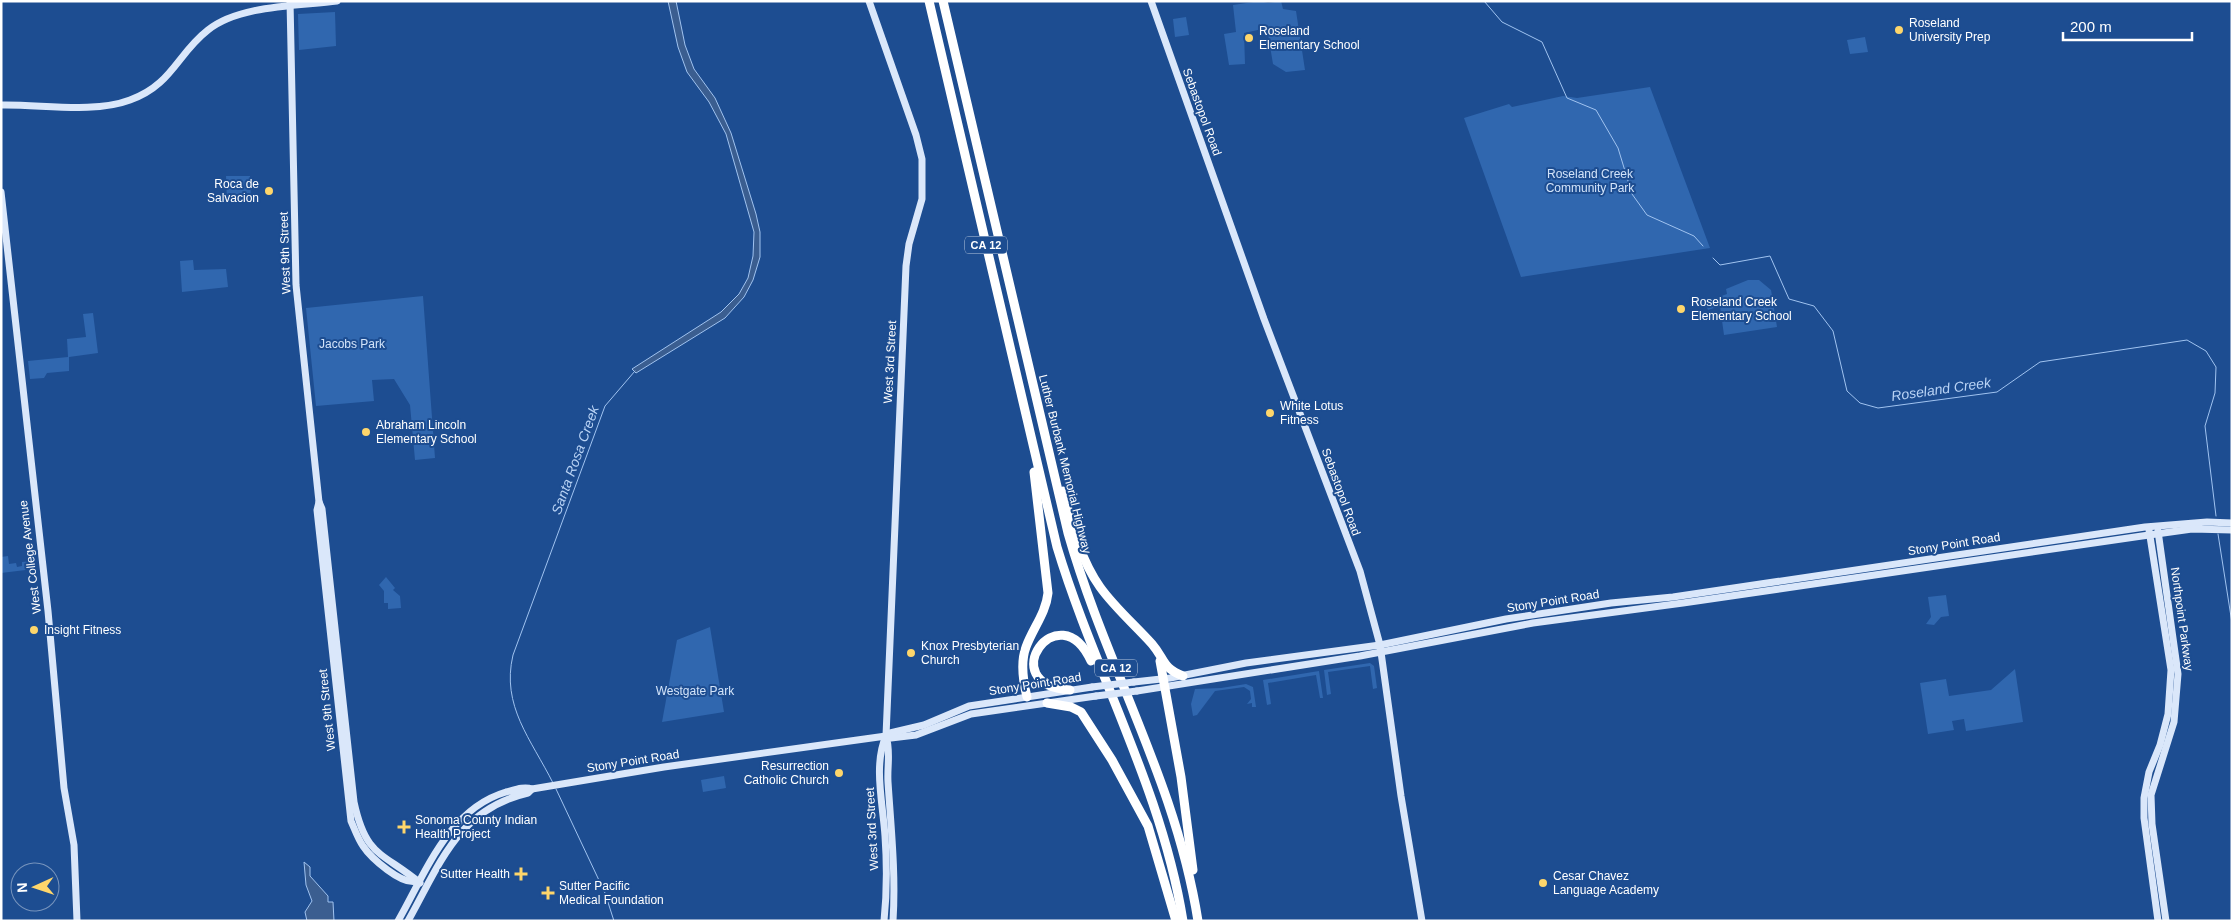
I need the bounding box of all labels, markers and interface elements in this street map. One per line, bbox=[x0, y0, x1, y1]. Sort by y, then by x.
scale bar bbox=[2063, 10, 2192, 42]
place label: Roseland University Prep bbox=[1909, 16, 1991, 44]
text: 200 m bbox=[2070, 18, 2112, 35]
place label: Roseland Elementary School bbox=[1259, 24, 1360, 52]
marker: Roseland University Prep bbox=[1893, 24, 1905, 36]
marker: Roseland Elementary School bbox=[1243, 32, 1255, 44]
street label: Sebastopol Road bbox=[1180, 66, 1224, 158]
park label: Roseland Creek Community Park bbox=[1546, 167, 1635, 195]
place label: Roca de Salvacion bbox=[207, 177, 259, 205]
marker: Roca de Salvacion bbox=[263, 185, 275, 197]
street label: West 9th Street bbox=[277, 211, 293, 294]
road number: CA 12 bbox=[965, 236, 1007, 254]
place label: Roseland Creek Elementary School bbox=[1691, 295, 1792, 323]
marker: Roseland Creek Elementary School bbox=[1675, 303, 1687, 315]
street label: West 3rd Street bbox=[881, 319, 899, 404]
park label: Jacobs Park bbox=[319, 337, 386, 351]
street label: Luther Burbank Memorial Highway bbox=[1036, 373, 1094, 555]
water label: Roseland Creek bbox=[1890, 374, 1993, 404]
place label: White Lotus Fitness bbox=[1280, 399, 1343, 427]
water label: Santa Rosa Creek bbox=[548, 403, 602, 516]
marker: White Lotus Fitness bbox=[1264, 407, 1276, 419]
place label: Abraham Lincoln Elementary School bbox=[376, 418, 477, 446]
marker: Abraham Lincoln Elementary School bbox=[360, 426, 372, 438]
street label: Sebastopol Road bbox=[1319, 446, 1363, 538]
street label: West College Avenue bbox=[16, 499, 44, 615]
street label: Stony Point Road bbox=[1907, 530, 2001, 558]
street label: Northpoint Parkway bbox=[2168, 566, 2196, 672]
street label: Stony Point Road bbox=[1506, 587, 1600, 615]
place label: Insight Fitness bbox=[44, 623, 121, 637]
marker: Insight Fitness bbox=[28, 624, 40, 636]
place label: Knox Presbyterian Church bbox=[921, 639, 1019, 667]
marker: Knox Presbyterian Church bbox=[905, 647, 917, 659]
road number: CA 12 bbox=[1095, 660, 1137, 676]
street label: West 9th Street bbox=[316, 668, 338, 752]
street label: Stony Point Road bbox=[988, 670, 1082, 698]
park label: Westgate Park bbox=[656, 684, 735, 698]
street label: Stony Point Road bbox=[586, 747, 680, 775]
place label: Resurrection Catholic Church bbox=[744, 759, 829, 787]
marker: Resurrection Catholic Church bbox=[833, 767, 845, 779]
street label: West 3rd Street bbox=[863, 786, 881, 871]
place label: Sonoma County Indian Health Project bbox=[415, 813, 537, 841]
marker: Sonoma County Indian Health Project bbox=[397, 820, 411, 834]
north arrow bbox=[10, 862, 60, 912]
place label: Sutter Health bbox=[440, 867, 510, 881]
marker: Sutter Health bbox=[514, 867, 528, 881]
place label: Cesar Chavez Language Academy bbox=[1553, 869, 1659, 897]
marker: Cesar Chavez Language Academy bbox=[1537, 877, 1549, 889]
place label: Sutter Pacific Medical Foundation bbox=[559, 879, 664, 907]
text: N bbox=[14, 882, 30, 893]
marker: Sutter Pacific Medical Foundation bbox=[541, 886, 555, 900]

